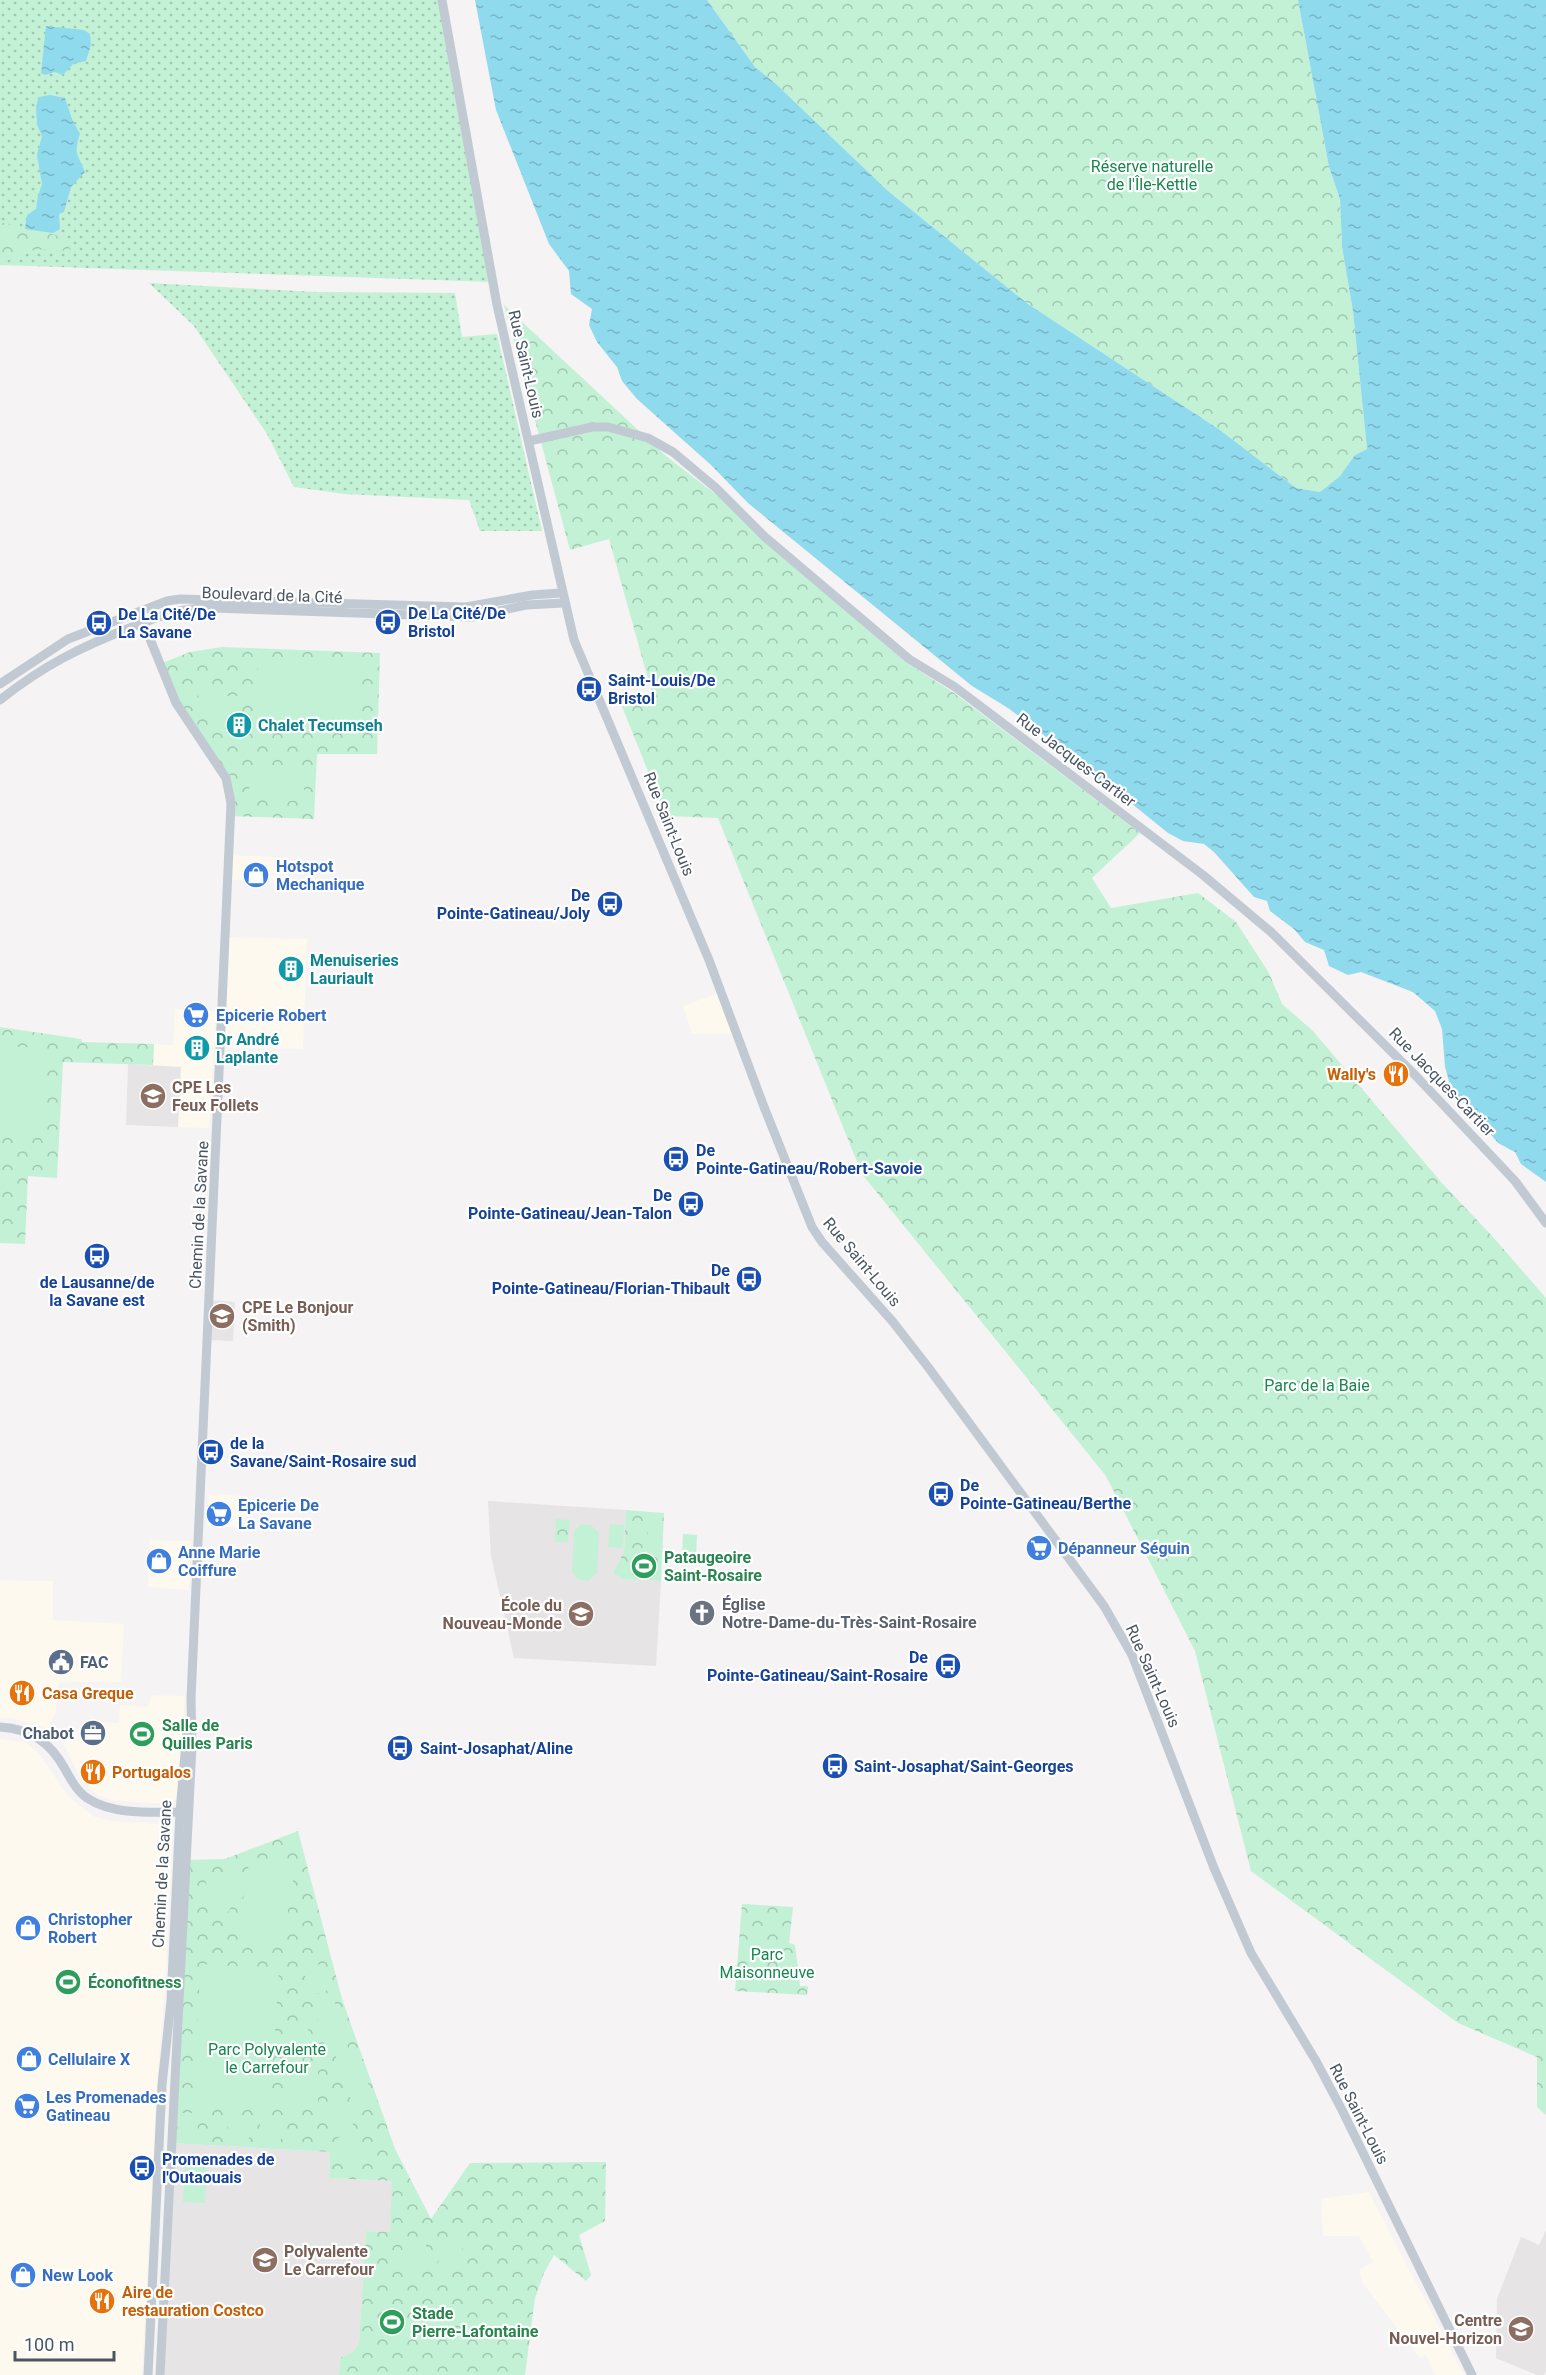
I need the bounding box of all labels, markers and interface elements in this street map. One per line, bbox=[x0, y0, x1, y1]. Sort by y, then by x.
park label: Réserve naturelle de l'Île-Kettle bbox=[1091, 157, 1213, 194]
street label: Rue Saint-Louis bbox=[504, 308, 548, 420]
street label: Boulevard de la Cité bbox=[201, 583, 343, 607]
place label: De La Cité/De Bristol bbox=[408, 604, 506, 641]
place label: De La Cité/De La Savane bbox=[118, 605, 216, 642]
bus stop icon: De La Cité/De Bristol bbox=[373, 607, 403, 637]
bus stop icon: De La Cité/De La Savane bbox=[84, 608, 114, 638]
place label: Saint-Louis/De Bristol bbox=[608, 671, 716, 708]
bus stop icon: Saint-Louis/De Bristol bbox=[574, 674, 604, 704]
street label: Rue Jacques-Cartier bbox=[1013, 709, 1140, 811]
building icon: Chalet Tecumseh bbox=[224, 710, 254, 740]
place label: Chalet Tecumseh bbox=[258, 716, 383, 735]
street label: Rue Saint-Louis bbox=[640, 769, 698, 879]
place label: Hotspot Mechanique bbox=[276, 857, 365, 894]
shop icon: Hotspot Mechanique bbox=[241, 860, 271, 890]
place label: De Pointe-Gatineau/Joly bbox=[437, 886, 591, 923]
bus stop icon: De Pointe-Gatineau/Joly bbox=[595, 889, 625, 919]
place label: Menuiseries Lauriault bbox=[310, 951, 399, 988]
building icon: Menuiseries Lauriault bbox=[276, 954, 306, 984]
supermarket icon: Epicerie Robert bbox=[181, 1000, 211, 1030]
place label: Epicerie Robert bbox=[216, 1006, 327, 1025]
street label: Rue Jacques-Cartier bbox=[1385, 1024, 1499, 1141]
place label: Dr André Laplante bbox=[216, 1030, 279, 1067]
building icon: Dr André Laplante bbox=[182, 1033, 212, 1063]
restaurant icon: Wally's bbox=[1381, 1059, 1411, 1089]
place label: Wally's bbox=[1327, 1065, 1376, 1084]
place label: CPE Les Feux Follets bbox=[172, 1078, 259, 1115]
school or university icon: CPE Les Feux Follets bbox=[138, 1081, 168, 1111]
street label: Chemin de la Savane bbox=[186, 1140, 212, 1290]
place label: De Pointe-Gatineau/Robert-Savoie bbox=[696, 1141, 922, 1178]
bus stop icon: De Pointe-Gatineau/Robert-Savoie bbox=[661, 1144, 691, 1174]
place label: De Pointe-Gatineau/Jean-Talon bbox=[468, 1186, 672, 1223]
bus stop icon: De Pointe-Gatineau/Jean-Talon bbox=[676, 1189, 706, 1219]
street label: Rue Saint-Louis bbox=[819, 1214, 905, 1310]
bus stop icon: de Lausanne/de la Savane est bbox=[82, 1241, 112, 1271]
place label: De Pointe-Gatineau/Florian-Thibault bbox=[492, 1261, 731, 1298]
bus stop icon: De Pointe-Gatineau/Florian-Thibault bbox=[734, 1264, 764, 1294]
place label: de Lausanne/de la Savane est bbox=[40, 1273, 155, 1310]
place label: CPE Le Bonjour (Smith) bbox=[242, 1298, 353, 1335]
school or university icon: CPE Le Bonjour (Smith) bbox=[207, 1301, 237, 1331]
park label: Parc de la Baie bbox=[1264, 1376, 1370, 1395]
place label: de la Savane/Saint-Rosaire sud bbox=[230, 1434, 417, 1471]
bus stop icon: de la Savane/Saint-Rosaire sud bbox=[196, 1437, 226, 1467]
place label: De Pointe-Gatineau/Berthe bbox=[960, 1476, 1131, 1513]
bus stop icon: De Pointe-Gatineau/Berthe bbox=[926, 1479, 956, 1509]
place label: Epicerie De La Savane bbox=[238, 1496, 319, 1533]
supermarket icon: Epicerie De La Savane bbox=[204, 1499, 234, 1529]
supermarket icon: Dépanneur Séguin bbox=[1024, 1533, 1054, 1563]
place label: Dépanneur Séguin bbox=[1058, 1539, 1190, 1558]
place label: Anne Marie Coiffure bbox=[178, 1543, 261, 1580]
shop icon: Anne Marie Coiffure bbox=[144, 1546, 174, 1576]
place label: Pataugeoire Saint-Rosaire bbox=[664, 1548, 762, 1585]
sports icon: Pataugeoire Saint-Rosaire bbox=[629, 1551, 659, 1581]
place label: Église Notre-Dame-du-Très-Saint-Rosaire bbox=[722, 1595, 977, 1632]
place label: École du Nouveau-Monde bbox=[443, 1596, 562, 1633]
church icon: Église Notre-Dame-du-Très-Saint-Rosaire bbox=[687, 1598, 717, 1628]
school or university icon: École du Nouveau-Monde bbox=[566, 1599, 596, 1629]
street label: Rue Saint-Louis bbox=[1122, 1622, 1184, 1730]
public building icon: FAC bbox=[46, 1647, 76, 1677]
place label: De Pointe-Gatineau/Saint-Rosaire bbox=[707, 1648, 928, 1685]
bus stop icon: De Pointe-Gatineau/Saint-Rosaire bbox=[933, 1651, 963, 1681]
place label: FAC bbox=[80, 1653, 108, 1672]
restaurant icon: Casa Greque bbox=[7, 1678, 37, 1708]
place label: Casa Greque bbox=[42, 1684, 134, 1703]
place label: Salle de Quilles Paris bbox=[162, 1716, 253, 1753]
office icon: Chabot bbox=[78, 1718, 108, 1748]
sports icon: Salle de Quilles Paris bbox=[127, 1719, 157, 1749]
place label: Chabot bbox=[23, 1724, 75, 1743]
bus stop icon: Saint-Josaphat/Aline bbox=[385, 1733, 415, 1763]
place label: Saint-Josaphat/Aline bbox=[420, 1739, 573, 1758]
bus stop icon: Saint-Josaphat/Saint-Georges bbox=[820, 1751, 850, 1781]
restaurant icon: Portugalos bbox=[78, 1757, 108, 1787]
place label: Saint-Josaphat/Saint-Georges bbox=[854, 1757, 1074, 1776]
place label: Portugalos bbox=[112, 1763, 191, 1782]
street label: Chemin de la Savane bbox=[149, 1799, 175, 1949]
place label: Christopher Robert bbox=[48, 1910, 133, 1947]
shop icon: Christopher Robert bbox=[13, 1913, 43, 1943]
park label: Parc Maisonneuve bbox=[719, 1945, 815, 1982]
sports icon: Éconofitness bbox=[53, 1967, 83, 1997]
place label: Éconofitness bbox=[88, 1973, 181, 1992]
park label: Parc Polyvalente le Carrefour bbox=[208, 2040, 326, 2077]
shop icon: Cellulaire X bbox=[14, 2044, 44, 2074]
place label: Cellulaire X bbox=[48, 2050, 130, 2069]
street label: Rue Saint-Louis bbox=[1325, 2060, 1393, 2168]
place label: Les Promenades Gatineau bbox=[46, 2088, 166, 2125]
supermarket icon: Les Promenades Gatineau bbox=[12, 2091, 42, 2121]
place label: Promenades de l'Outaouais bbox=[162, 2150, 275, 2187]
bus stop icon: Promenades de l'Outaouais bbox=[127, 2153, 157, 2183]
place label: Polyvalente Le Carrefour bbox=[284, 2242, 374, 2279]
school or university icon: Polyvalente Le Carrefour bbox=[250, 2245, 280, 2275]
shop icon: New Look bbox=[8, 2260, 38, 2290]
place label: New Look bbox=[42, 2266, 113, 2285]
place label: Aire de restauration Costco bbox=[122, 2283, 264, 2320]
restaurant icon: Aire de restauration Costco bbox=[87, 2286, 117, 2316]
place label: Stade Pierre-Lafontaine bbox=[412, 2304, 539, 2341]
sports icon: Stade Pierre-Lafontaine bbox=[377, 2307, 407, 2337]
place label: Centre Nouvel-Horizon bbox=[1389, 2311, 1502, 2348]
school or university icon: Centre Nouvel-Horizon bbox=[1506, 2314, 1536, 2344]
scale bar bbox=[15, 2324, 114, 2362]
text: 100 m bbox=[24, 2334, 75, 2355]

